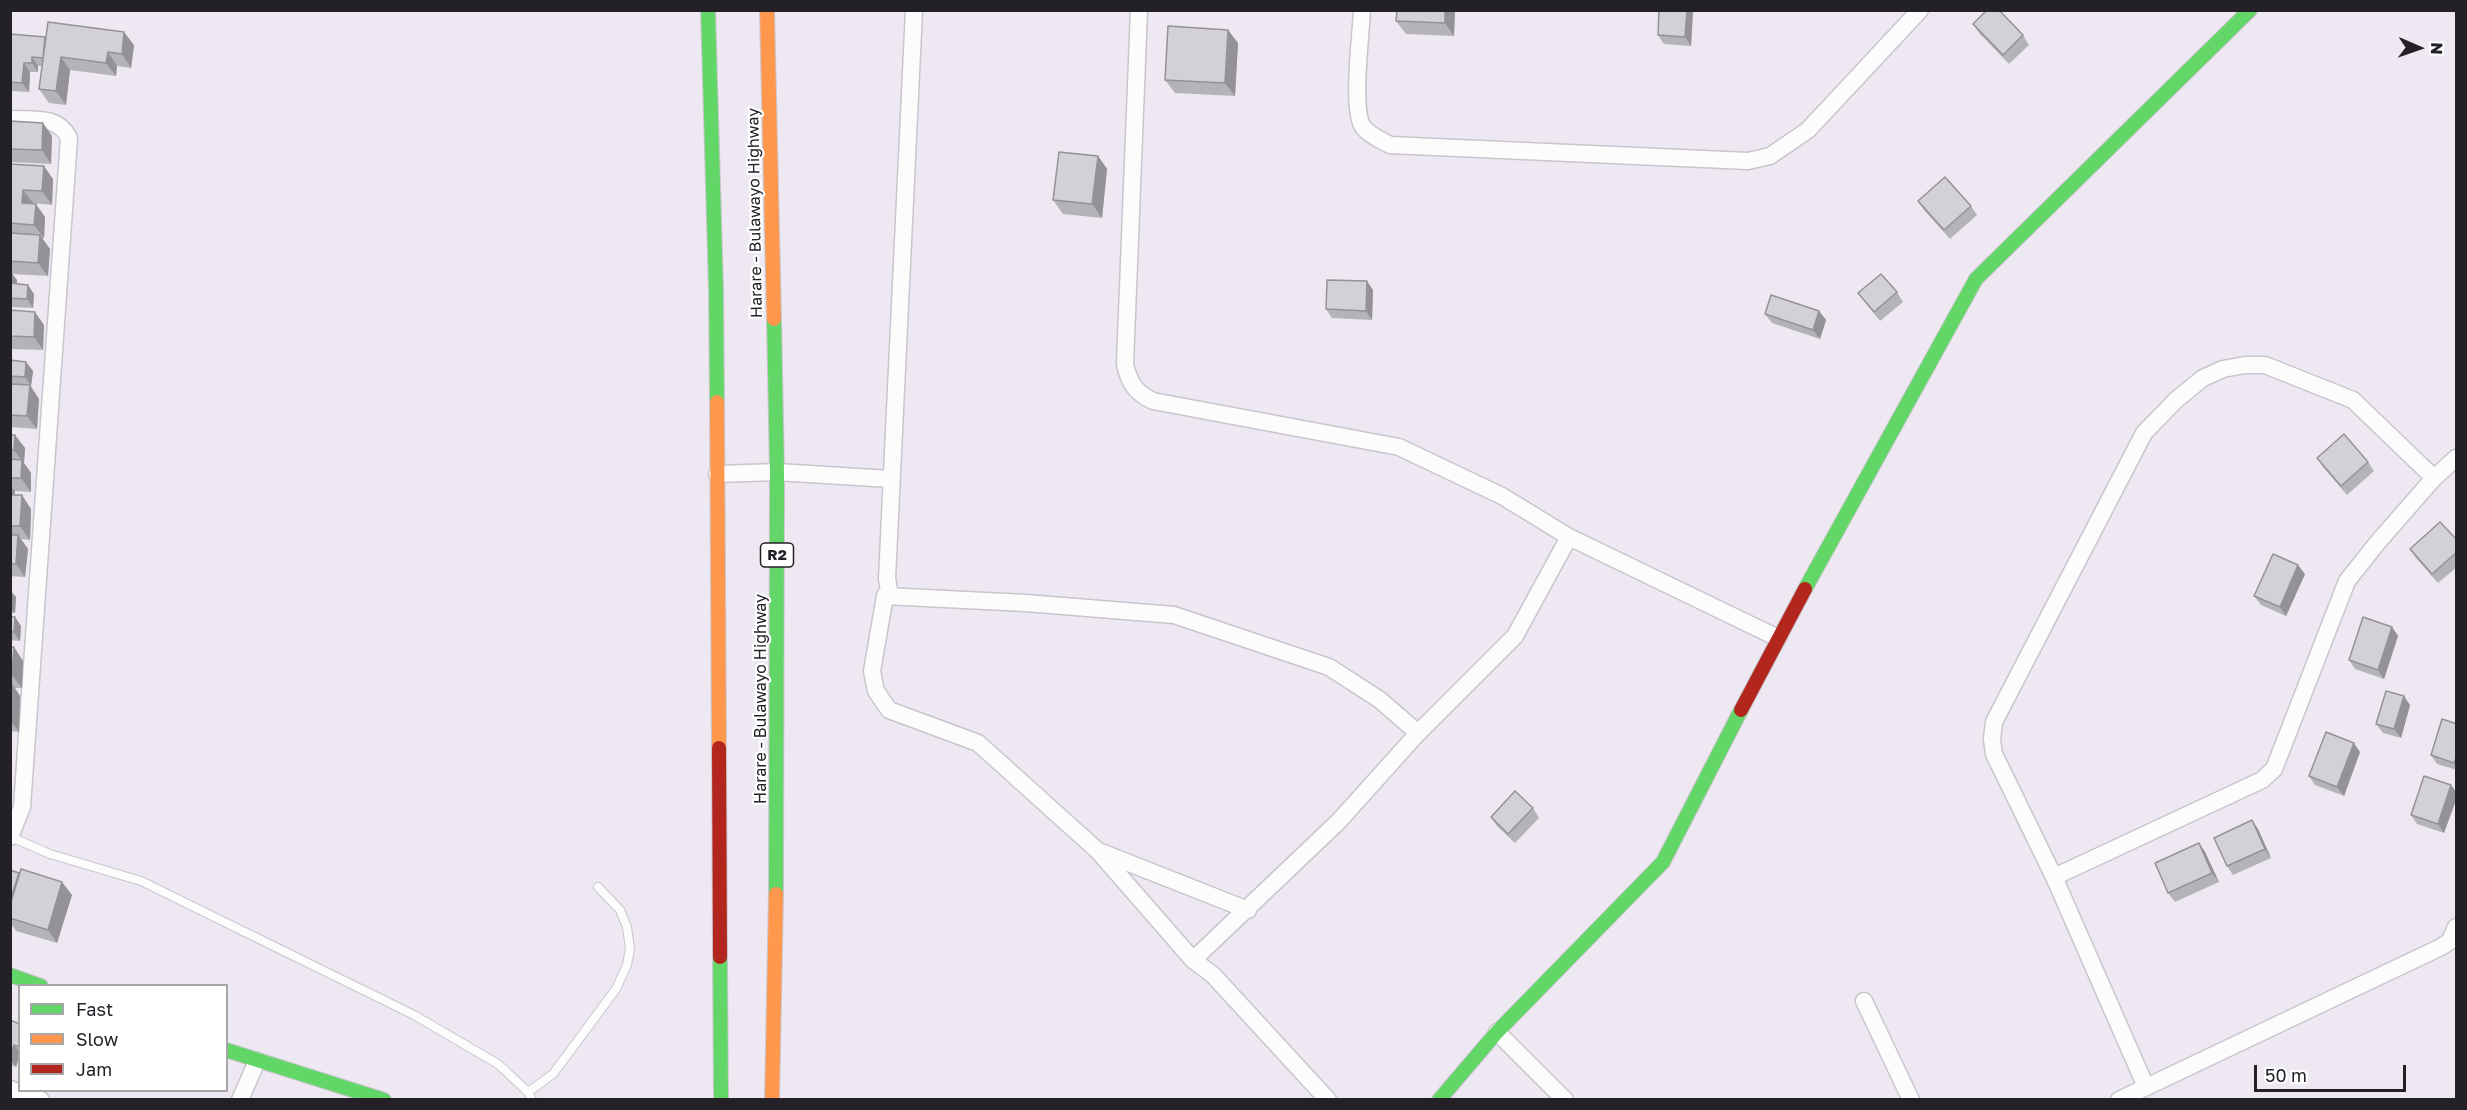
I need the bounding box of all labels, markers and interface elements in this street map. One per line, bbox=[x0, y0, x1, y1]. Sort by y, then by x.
north arrow bbox=[2389, 18, 2449, 78]
text: N bbox=[2427, 42, 2447, 55]
street label: Harare - Bulawayo Highway bbox=[744, 108, 766, 318]
road number: R2 bbox=[760, 543, 794, 567]
street label: Harare - Bulawayo Highway bbox=[751, 594, 771, 804]
legend bbox=[18, 984, 228, 1092]
text: Fast bbox=[76, 998, 113, 1020]
text: Slow bbox=[76, 1028, 118, 1050]
scale bar bbox=[2257, 1053, 2408, 1091]
text: Jam bbox=[76, 1058, 112, 1080]
text: 50 m bbox=[2265, 1064, 2307, 1086]

